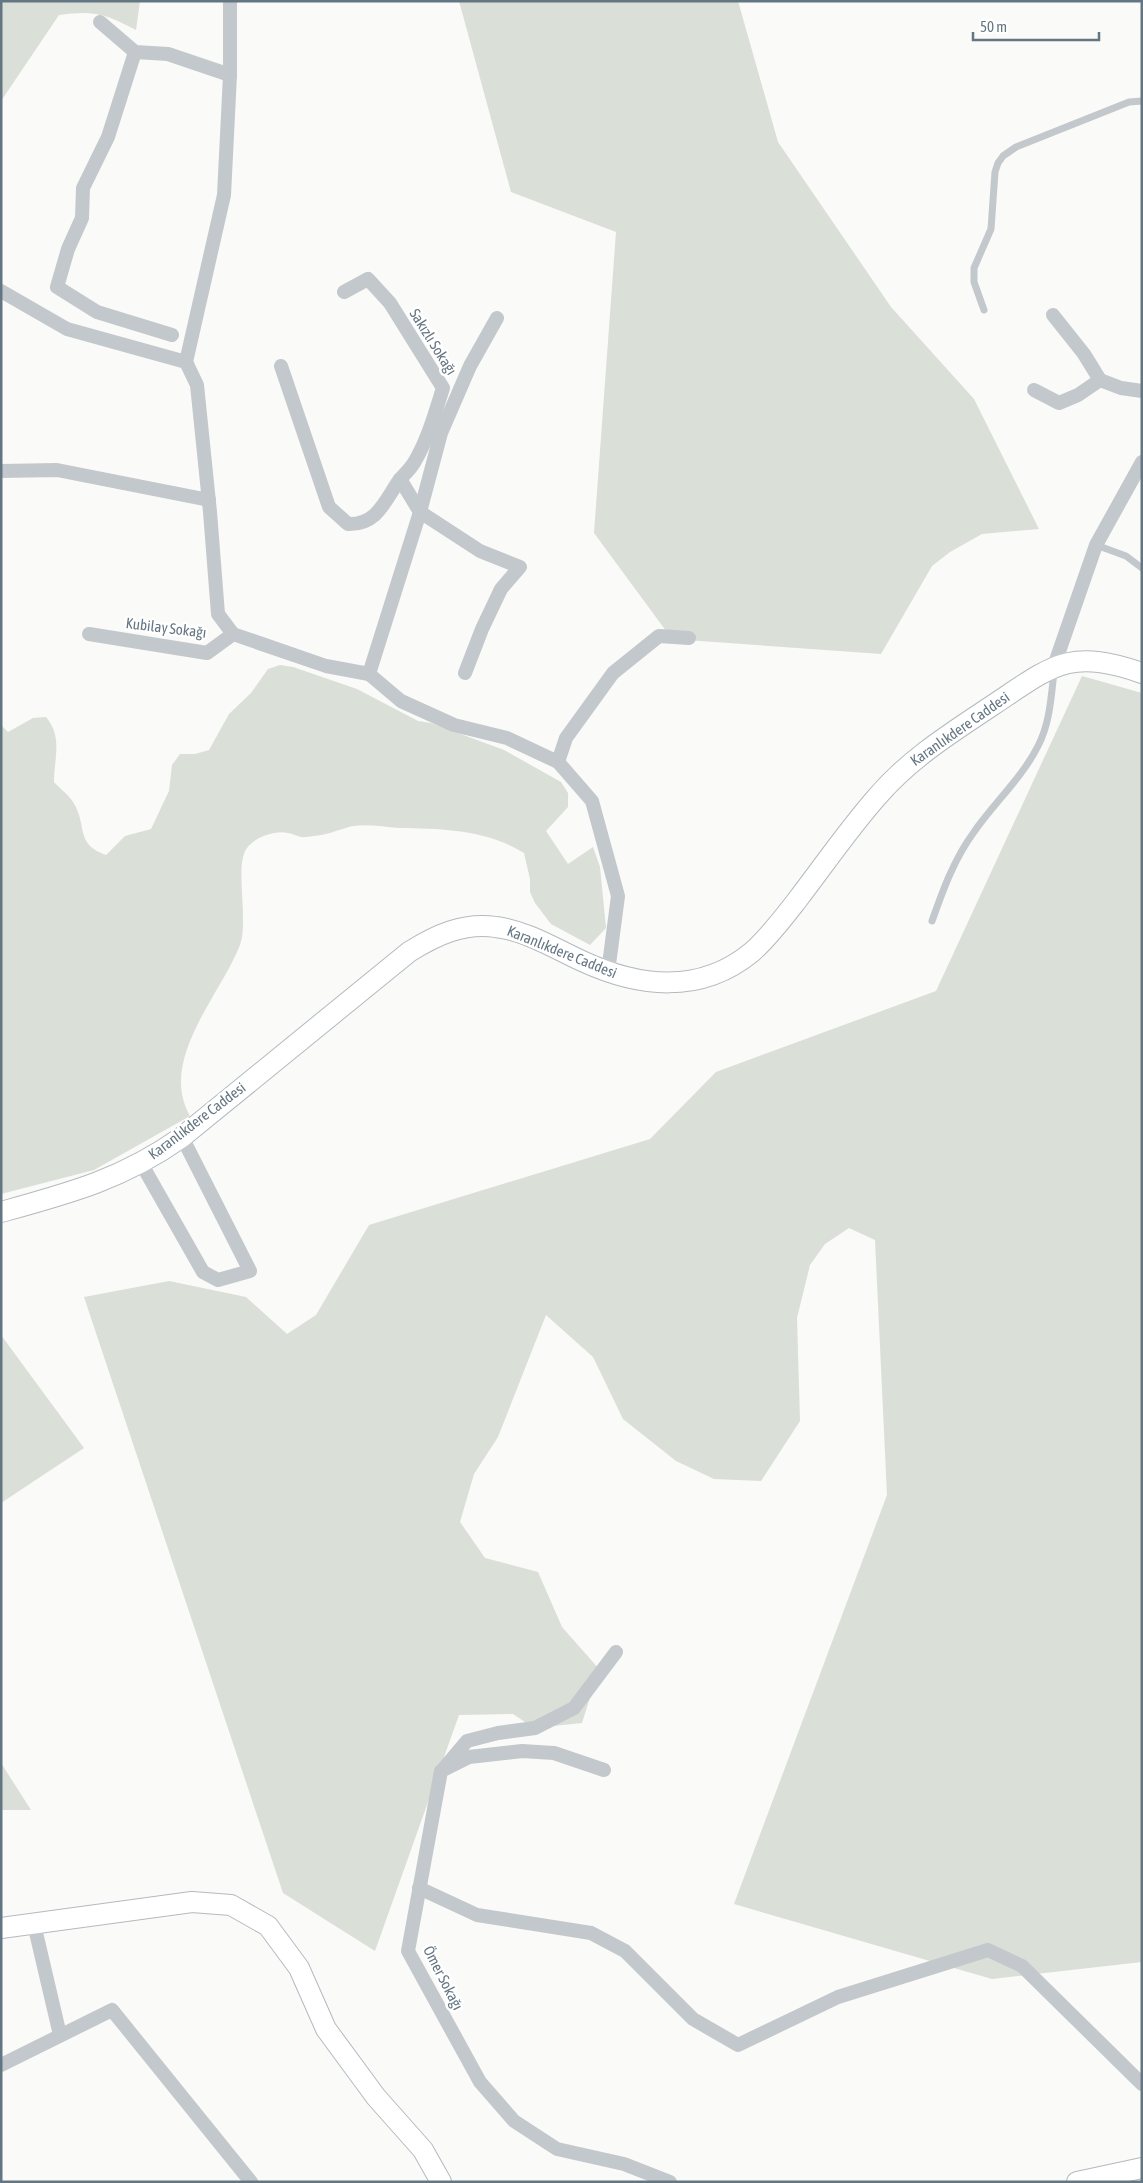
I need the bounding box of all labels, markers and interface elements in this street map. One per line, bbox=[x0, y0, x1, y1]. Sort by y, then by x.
scale bar bbox=[973, 10, 1099, 42]
text: 50 m bbox=[980, 18, 1007, 35]
street label: Sakızlı Sokağı bbox=[406, 306, 460, 378]
street label: Kubilay Sokağı bbox=[125, 614, 207, 641]
street label: Karanlıkdere Caddesi bbox=[907, 688, 1012, 769]
street label: Karanlıkdere Caddesi bbox=[505, 922, 620, 981]
street label: Karanlıkdere Caddesi bbox=[145, 1079, 248, 1163]
street label: Ömer Sokağı bbox=[420, 1943, 467, 2013]

